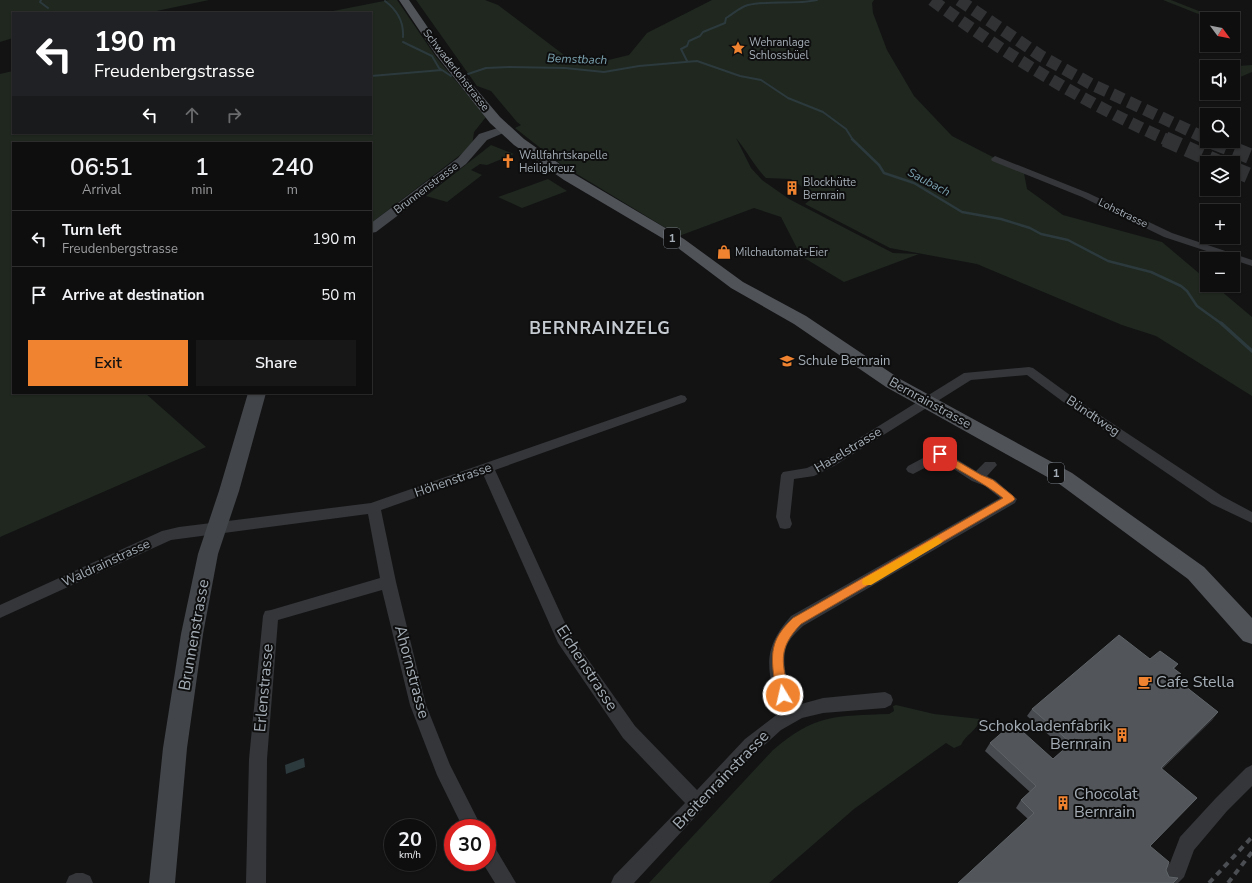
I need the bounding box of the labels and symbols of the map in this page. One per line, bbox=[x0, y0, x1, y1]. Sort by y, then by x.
north arrow bbox=[1200, 12, 1240, 52]
street label: Schwaderlohstrasse bbox=[419, 26, 493, 114]
place label: Wehranlage Schlossbüel bbox=[749, 35, 810, 63]
place icon: Wehranlage Schlossbüel bbox=[730, 40, 746, 56]
water label: Bemstbach bbox=[547, 50, 608, 68]
place label: Wallfahrtskapelle Heiligkreuz bbox=[519, 148, 608, 176]
church icon: Wallfahrtskapelle Heiligkreuz bbox=[500, 153, 516, 169]
street label: Brunnenstrasse bbox=[391, 159, 462, 217]
water label: Saubach bbox=[905, 164, 953, 200]
place label: Blockhütte Bernrain bbox=[803, 175, 856, 203]
building icon: Blockhütte Bernrain bbox=[784, 180, 800, 196]
street label: Lohstrasse bbox=[1096, 195, 1150, 232]
road number: 1 bbox=[664, 228, 680, 248]
shop icon: Milchautomat+Eier bbox=[716, 244, 732, 260]
place label: Milchautomat+Eier bbox=[735, 245, 828, 260]
district label: BERNRAINZELG bbox=[529, 317, 671, 340]
place label: Schule Bernrain bbox=[798, 352, 890, 370]
school or university icon: Schule Bernrain bbox=[779, 353, 795, 369]
street label: Bernrainstrasse bbox=[886, 373, 974, 433]
street label: Bündtweg bbox=[1063, 391, 1123, 441]
street label: Haselstrasse bbox=[811, 423, 885, 477]
pin bbox=[923, 437, 957, 471]
street label: Höhenstrasse bbox=[412, 458, 494, 502]
road number: 1 bbox=[1048, 463, 1064, 483]
street label: Waldrainstrasse bbox=[59, 535, 153, 591]
street label: Brunnenstrasse bbox=[173, 578, 215, 692]
street label: Eichenstrasse bbox=[551, 621, 623, 715]
street label: Ahornstrasse bbox=[389, 623, 435, 721]
street label: Erlenstrasse bbox=[249, 643, 279, 733]
place label: Cafe Stella bbox=[1156, 671, 1235, 693]
position arrow bbox=[762, 674, 804, 716]
cafe icon: Cafe Stella bbox=[1137, 674, 1153, 690]
place label: Schokoladenfabrik Bernrain bbox=[978, 715, 1112, 755]
street label: Breitenrainstrasse bbox=[668, 726, 774, 834]
building icon: Schokoladenfabrik Bernrain bbox=[1114, 727, 1130, 743]
place label: Chocolat Bernrain bbox=[1074, 783, 1138, 823]
building icon: Chocolat Bernrain bbox=[1055, 795, 1071, 811]
speed limit sign: 30 bbox=[444, 819, 496, 871]

